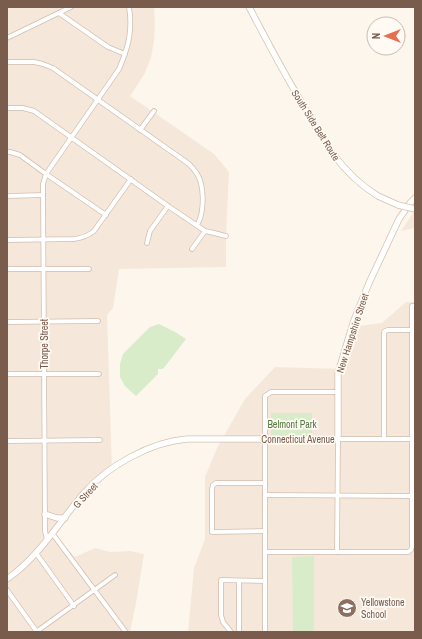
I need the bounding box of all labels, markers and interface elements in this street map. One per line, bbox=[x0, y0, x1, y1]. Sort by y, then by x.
north arrow bbox=[366, 16, 406, 56]
text: N bbox=[369, 33, 383, 39]
street label: South Side Belt Route bbox=[289, 87, 343, 163]
street label: New Hampshire Street bbox=[333, 291, 372, 375]
street label: Thorpe Street bbox=[38, 318, 51, 369]
park label: Belmont Park bbox=[267, 418, 318, 431]
street label: Connecticut Avenue bbox=[261, 433, 335, 446]
street label: G Street bbox=[70, 479, 101, 511]
place label: Yellowstone School bbox=[361, 596, 405, 621]
school or university icon: Yellowstone School bbox=[336, 597, 358, 619]

